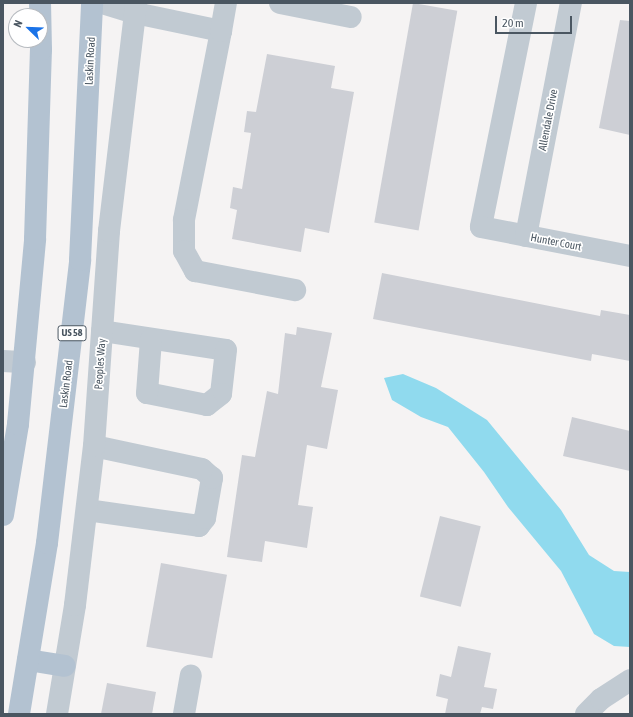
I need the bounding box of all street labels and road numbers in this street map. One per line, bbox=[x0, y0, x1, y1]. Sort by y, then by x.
street label: Laskin Road bbox=[82, 37, 98, 85]
street label: Allendale Drive bbox=[536, 88, 560, 152]
street label: Hunter Court bbox=[529, 231, 583, 253]
road number: US 58 bbox=[57, 325, 87, 341]
street label: Peoples Way bbox=[92, 338, 108, 390]
street label: Laskin Road bbox=[57, 359, 75, 409]

